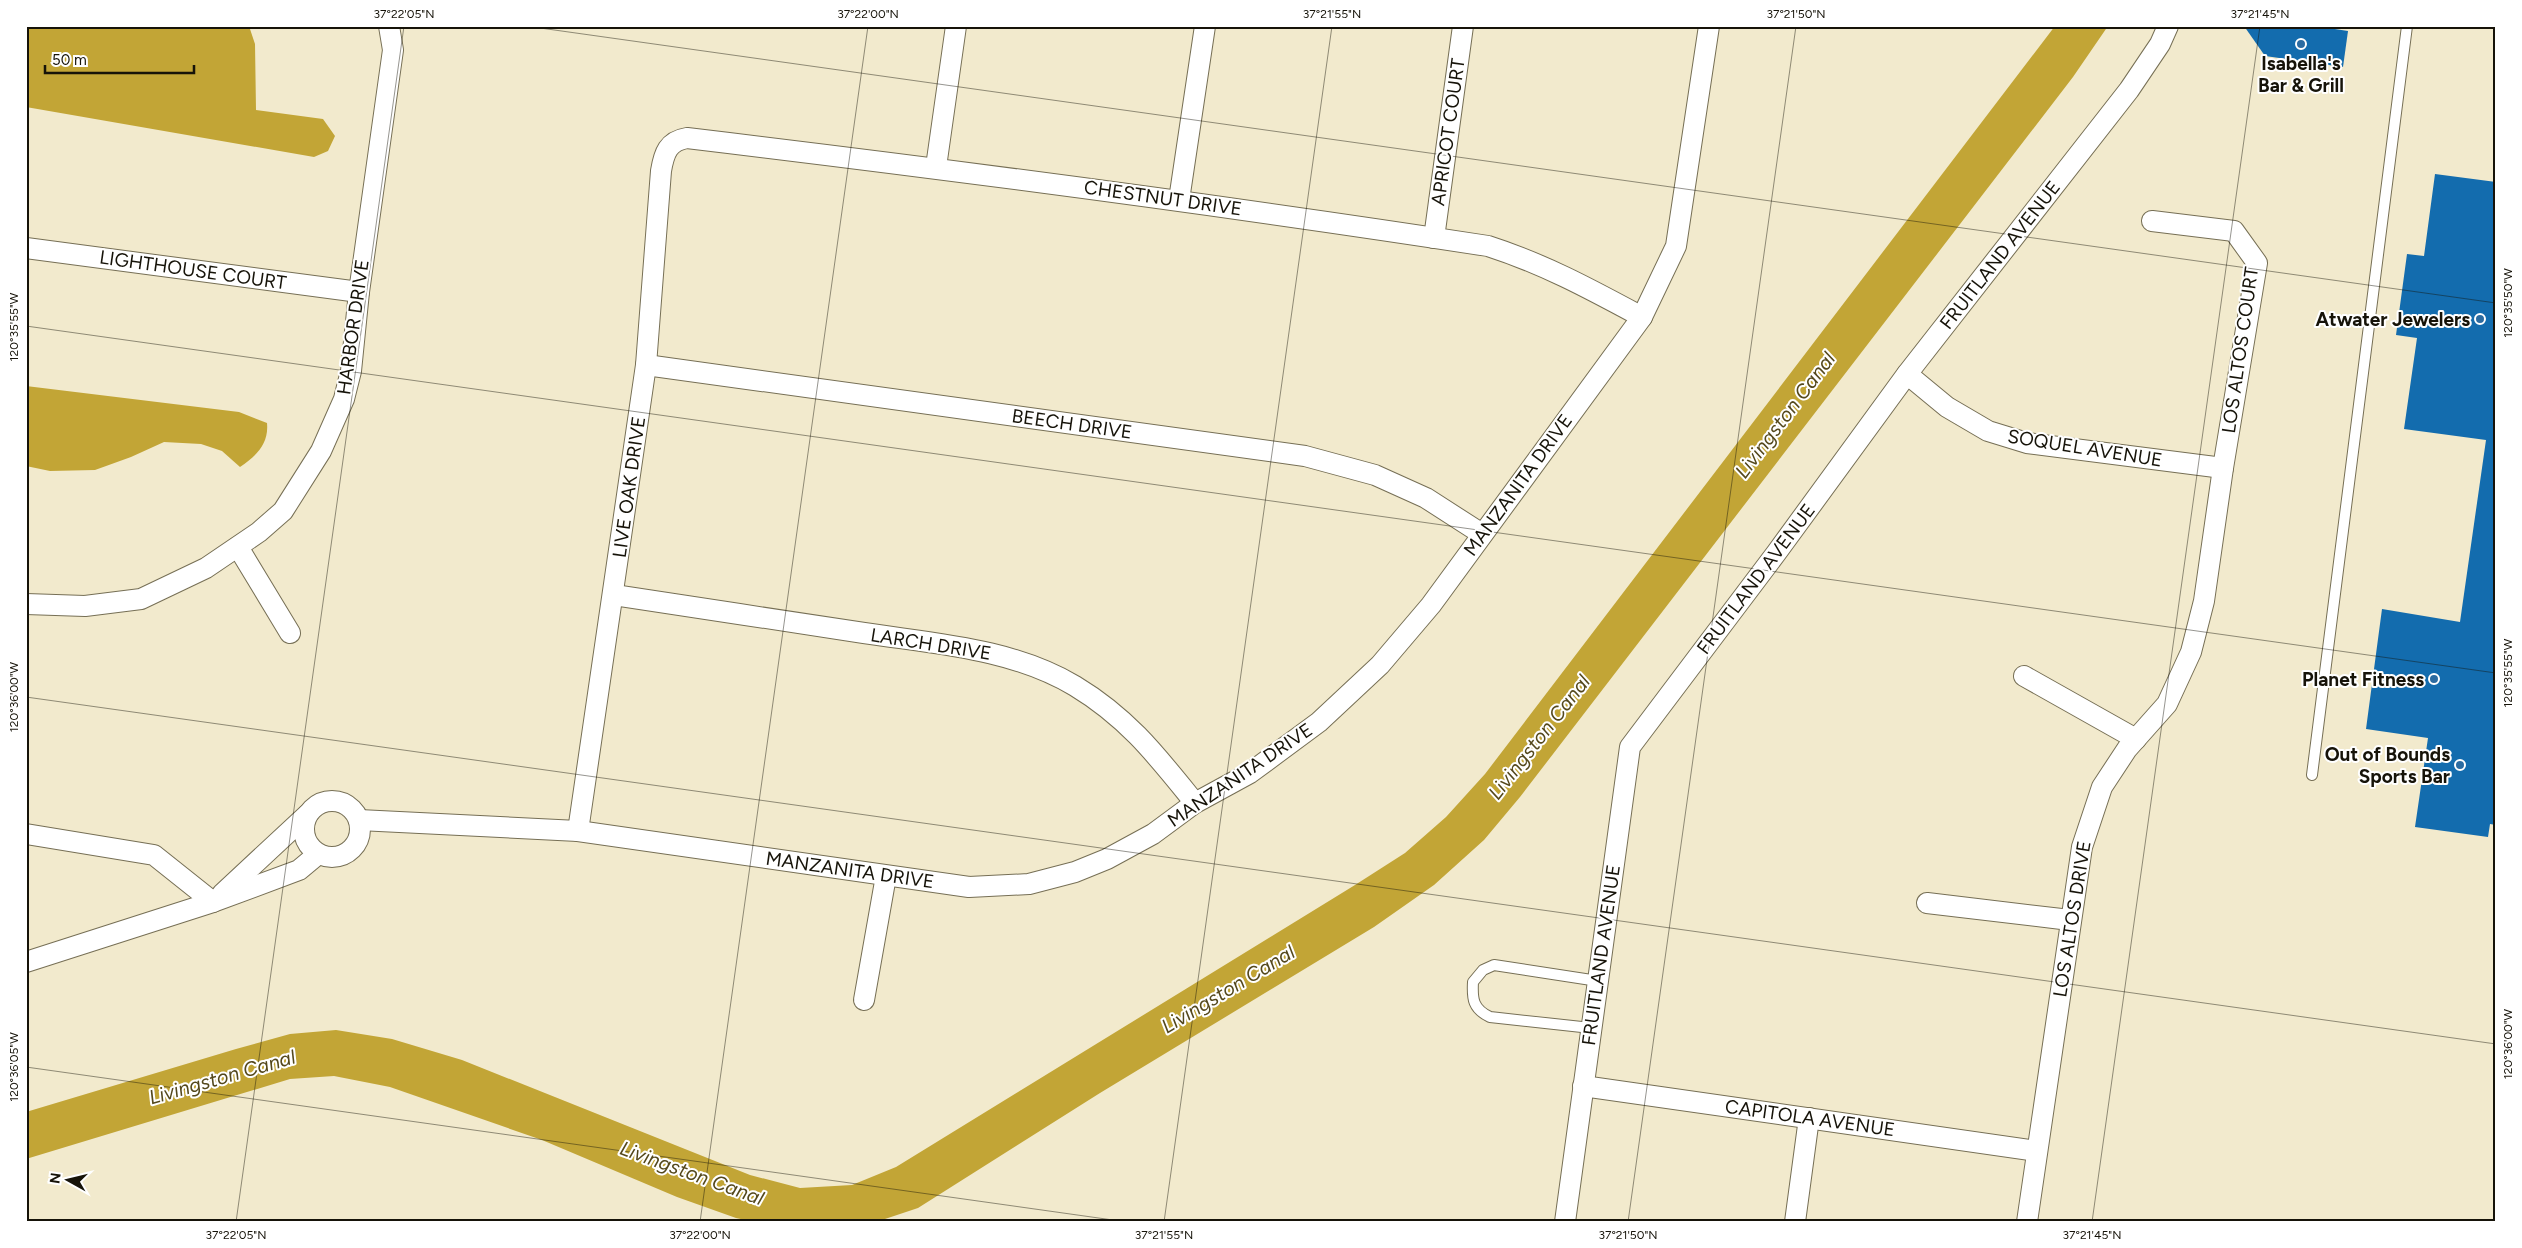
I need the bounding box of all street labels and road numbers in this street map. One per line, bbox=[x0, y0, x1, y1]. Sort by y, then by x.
street label: APRICOT COURT bbox=[1426, 56, 1470, 207]
street label: CHESTNUT DRIVE bbox=[1083, 176, 1243, 220]
street label: FRUITLAND AVENUE bbox=[1935, 176, 2065, 334]
street label: LIGHTHOUSE COURT bbox=[98, 245, 288, 295]
street label: HARBOR DRIVE bbox=[332, 258, 374, 396]
street label: LOS ALTOS COURT bbox=[2217, 265, 2263, 435]
street label: BEECH DRIVE bbox=[1010, 404, 1134, 444]
street label: MANZANITA DRIVE bbox=[1459, 410, 1577, 560]
street label: LIVE OAK DRIVE bbox=[608, 415, 650, 559]
street label: SOQUEL AVENUE bbox=[2006, 424, 2164, 472]
street label: FRUITLAND AVENUE bbox=[1692, 499, 1820, 659]
street label: LARCH DRIVE bbox=[869, 623, 993, 665]
street label: MANZANITA DRIVE bbox=[1163, 718, 1317, 832]
street label: LOS ALTOS DRIVE bbox=[2048, 839, 2096, 999]
street label: MANZANITA DRIVE bbox=[764, 847, 936, 893]
street label: FRUITLAND AVENUE bbox=[1577, 863, 1625, 1047]
street label: CAPITOLA AVENUE bbox=[1724, 1095, 1896, 1141]

